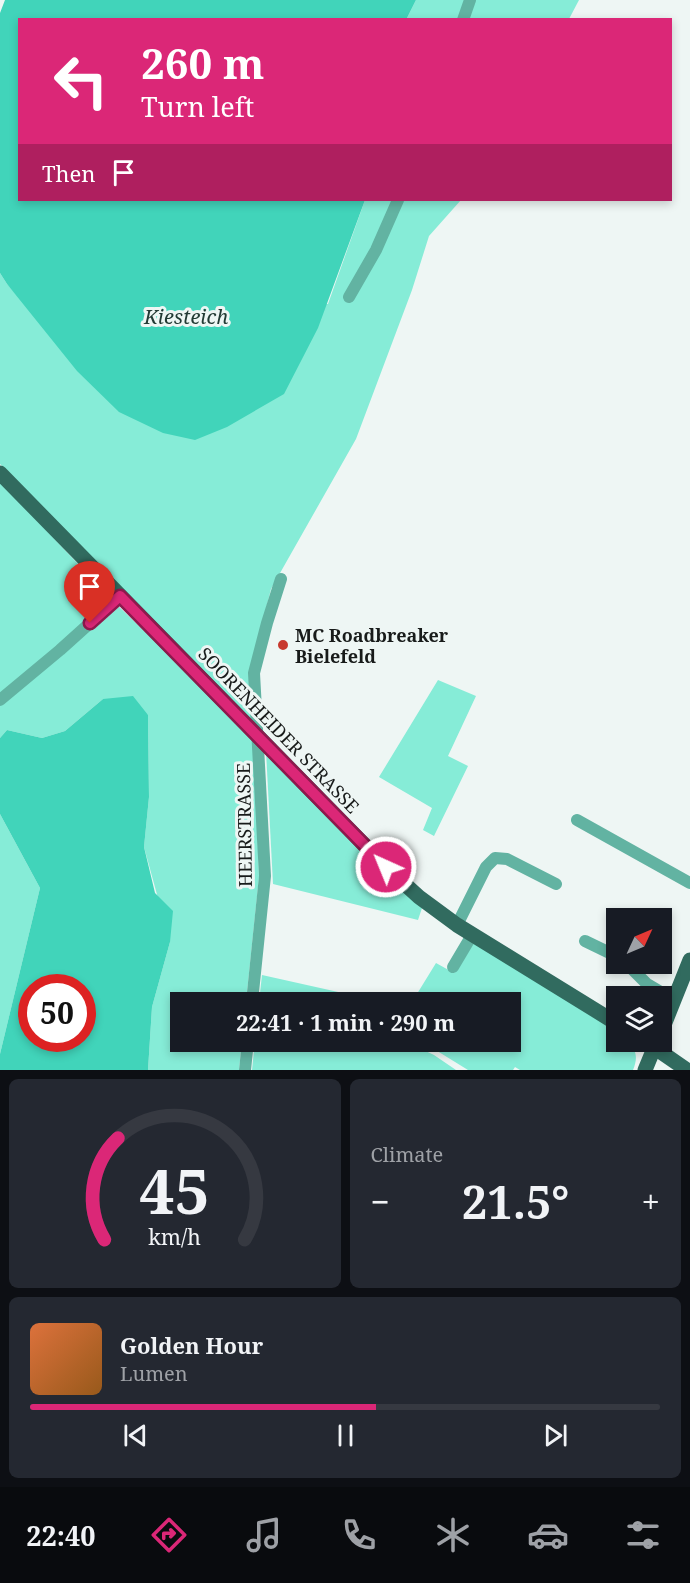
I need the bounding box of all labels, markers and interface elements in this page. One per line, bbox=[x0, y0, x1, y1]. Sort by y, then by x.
text: 260 m bbox=[141, 34, 265, 91]
icon: left bbox=[42, 42, 120, 120]
text: Turn left bbox=[141, 88, 254, 125]
icon: arrive bbox=[107, 156, 140, 189]
text: Then bbox=[42, 158, 95, 188]
water label: Kiesteich bbox=[143, 303, 228, 330]
pin bbox=[64, 561, 115, 623]
icon: arrive bbox=[73, 570, 106, 603]
place label: MC Roadbreaker Bielefeld bbox=[295, 623, 449, 668]
marker: MC Roadbreaker Bielefeld bbox=[276, 638, 290, 652]
street label: SOORENHEIDER STRASSE bbox=[193, 642, 365, 818]
street label: HEERSTRASSE bbox=[231, 763, 257, 887]
position arrow bbox=[354, 835, 418, 899]
north arrow bbox=[606, 908, 672, 974]
map controls bbox=[606, 908, 672, 1052]
speed limit sign: 50 bbox=[18, 974, 96, 1052]
button: layers bbox=[606, 986, 672, 1052]
text: 22:41 · 1 min · 290 m bbox=[236, 1007, 455, 1037]
text: Climate bbox=[371, 1141, 443, 1168]
text: 45 bbox=[139, 1147, 210, 1232]
text: 21.5° bbox=[462, 1171, 569, 1232]
text: − bbox=[371, 1179, 390, 1224]
text: + bbox=[642, 1179, 660, 1224]
text: km/h bbox=[148, 1223, 201, 1252]
text: Golden Hour bbox=[120, 1330, 263, 1360]
text: Lumen bbox=[120, 1360, 188, 1387]
icon: previous bbox=[119, 1419, 152, 1452]
icon: pause bbox=[329, 1419, 362, 1452]
icon: next bbox=[539, 1419, 572, 1452]
icon: directions bbox=[148, 1514, 190, 1556]
icon: music bbox=[243, 1514, 285, 1556]
icon: phone bbox=[338, 1514, 380, 1556]
icon: climate bbox=[432, 1514, 474, 1556]
icon: car bbox=[527, 1514, 569, 1556]
icon: filters bbox=[622, 1514, 664, 1556]
text: 22:40 bbox=[26, 1517, 96, 1554]

